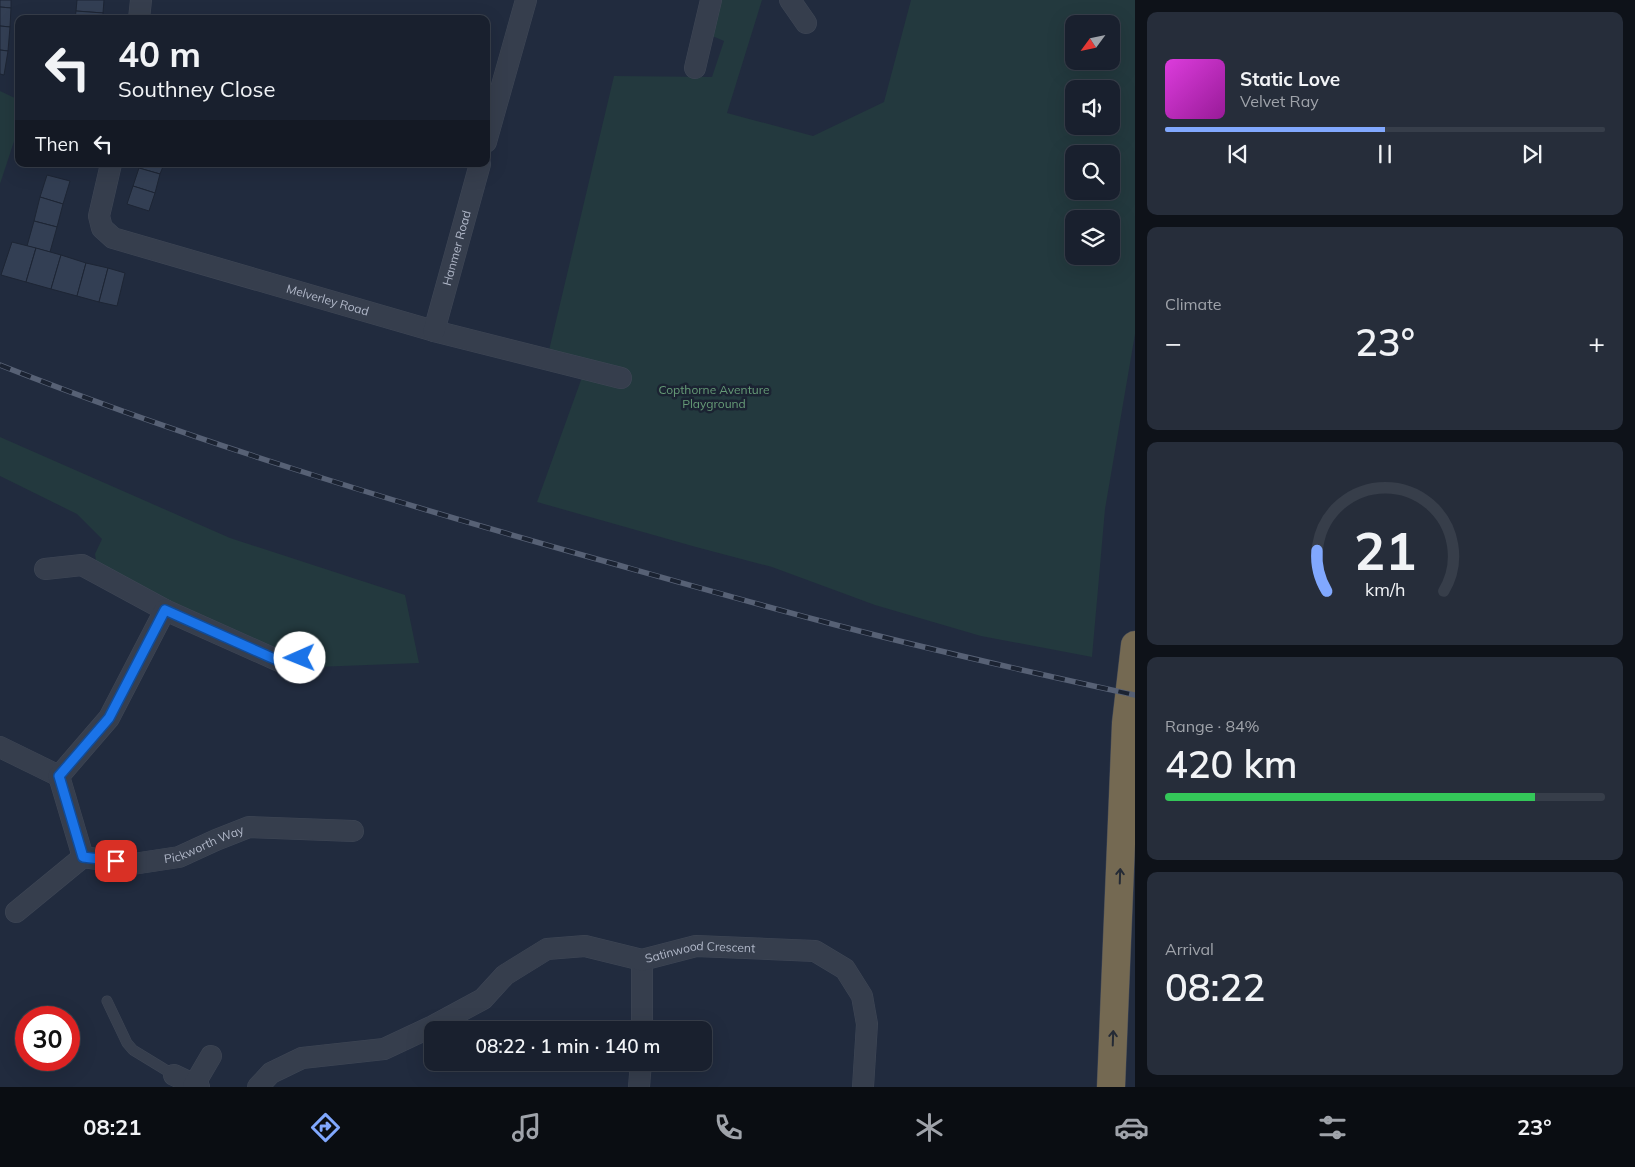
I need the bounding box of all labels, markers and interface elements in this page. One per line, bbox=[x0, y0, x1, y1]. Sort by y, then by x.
north arrow bbox=[1065, 15, 1120, 70]
map controls bbox=[1065, 15, 1120, 265]
text: 40 m bbox=[118, 32, 201, 76]
icon: left bbox=[35, 35, 100, 100]
text: Static Love bbox=[1240, 67, 1340, 91]
text: Southney Close bbox=[118, 75, 275, 103]
button: sound bbox=[1065, 80, 1120, 135]
text: Velvet Ray bbox=[1240, 91, 1319, 111]
icon: left bbox=[89, 130, 117, 158]
text: Then bbox=[35, 132, 79, 156]
icon: previous bbox=[1224, 140, 1252, 168]
icon: pause bbox=[1371, 140, 1399, 168]
icon: next bbox=[1518, 140, 1546, 168]
button: search bbox=[1065, 145, 1120, 200]
street label: Hanmer Road bbox=[439, 209, 474, 287]
button: layers bbox=[1065, 210, 1120, 265]
street label: Melverley Road bbox=[285, 281, 371, 319]
text: Climate bbox=[1165, 294, 1221, 314]
text: 23° bbox=[1355, 318, 1415, 366]
text: − bbox=[1165, 325, 1182, 360]
text: + bbox=[1588, 325, 1605, 360]
park label: Copthorne Aventure Playground bbox=[658, 382, 770, 411]
text: 21 bbox=[1354, 518, 1416, 583]
text: km/h bbox=[1365, 578, 1405, 600]
position arrow bbox=[273, 631, 325, 683]
text: Range · 84% bbox=[1165, 716, 1260, 736]
text: 420 km bbox=[1165, 740, 1298, 788]
street label: Pickworth Way bbox=[163, 822, 246, 866]
pin bbox=[95, 840, 137, 882]
icon: arrive bbox=[102, 847, 130, 875]
one-way arrow bbox=[1115, 868, 1124, 884]
street label: Satinwood Crescent bbox=[643, 938, 756, 966]
text: Arrival bbox=[1165, 939, 1214, 959]
text: 08:22 bbox=[1165, 963, 1265, 1011]
speed limit sign: 30 bbox=[15, 1006, 80, 1071]
one-way arrow bbox=[1109, 1031, 1118, 1047]
text: 08:22 · 1 min · 140 m bbox=[475, 1034, 661, 1058]
icon: directions bbox=[308, 1110, 343, 1145]
icon: music bbox=[509, 1110, 544, 1145]
icon: phone bbox=[711, 1110, 746, 1145]
icon: climate bbox=[912, 1110, 947, 1145]
icon: car bbox=[1114, 1110, 1149, 1145]
icon: filters bbox=[1315, 1110, 1350, 1145]
text: 08:21 bbox=[83, 1113, 142, 1141]
text: 23° bbox=[1517, 1113, 1552, 1141]

